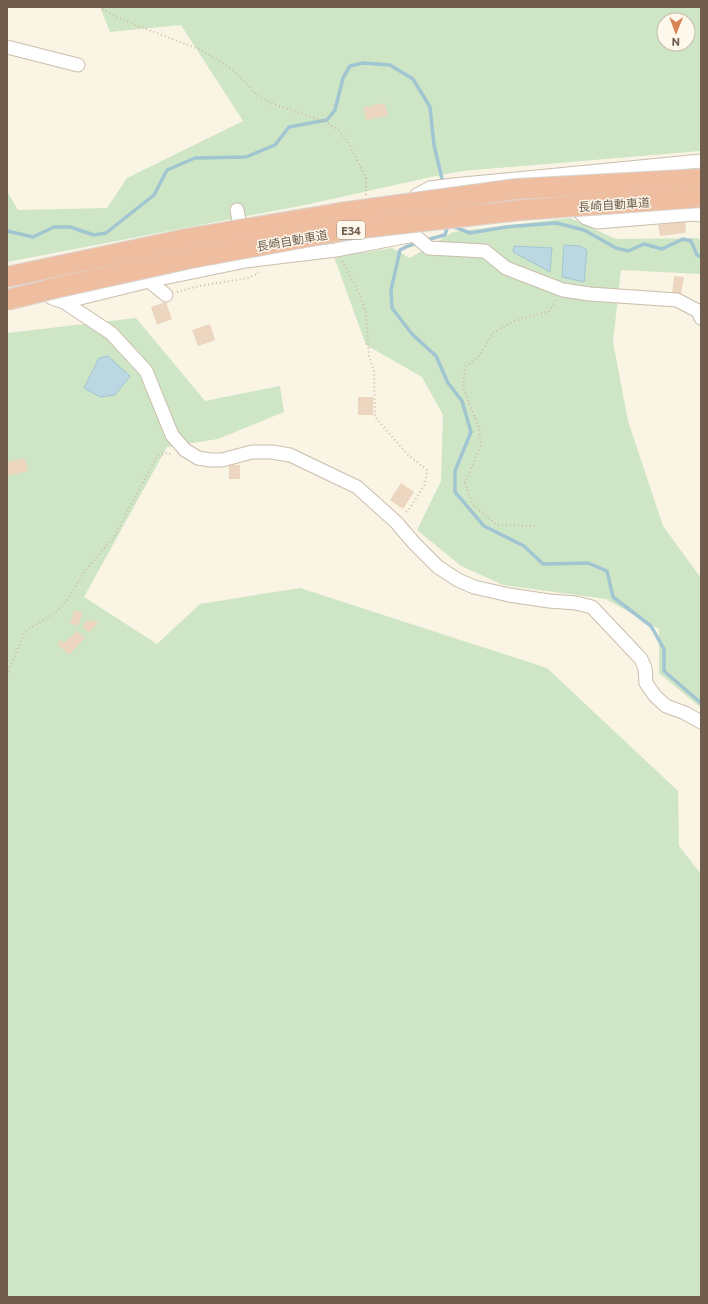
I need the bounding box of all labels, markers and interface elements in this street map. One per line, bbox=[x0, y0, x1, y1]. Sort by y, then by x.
north arrow bbox=[656, 12, 696, 52]
text: N bbox=[672, 36, 680, 49]
street label: 長崎自動車道 bbox=[578, 195, 650, 213]
road number: E34 bbox=[337, 221, 365, 239]
street label: 長崎自動車道 bbox=[255, 227, 329, 253]

